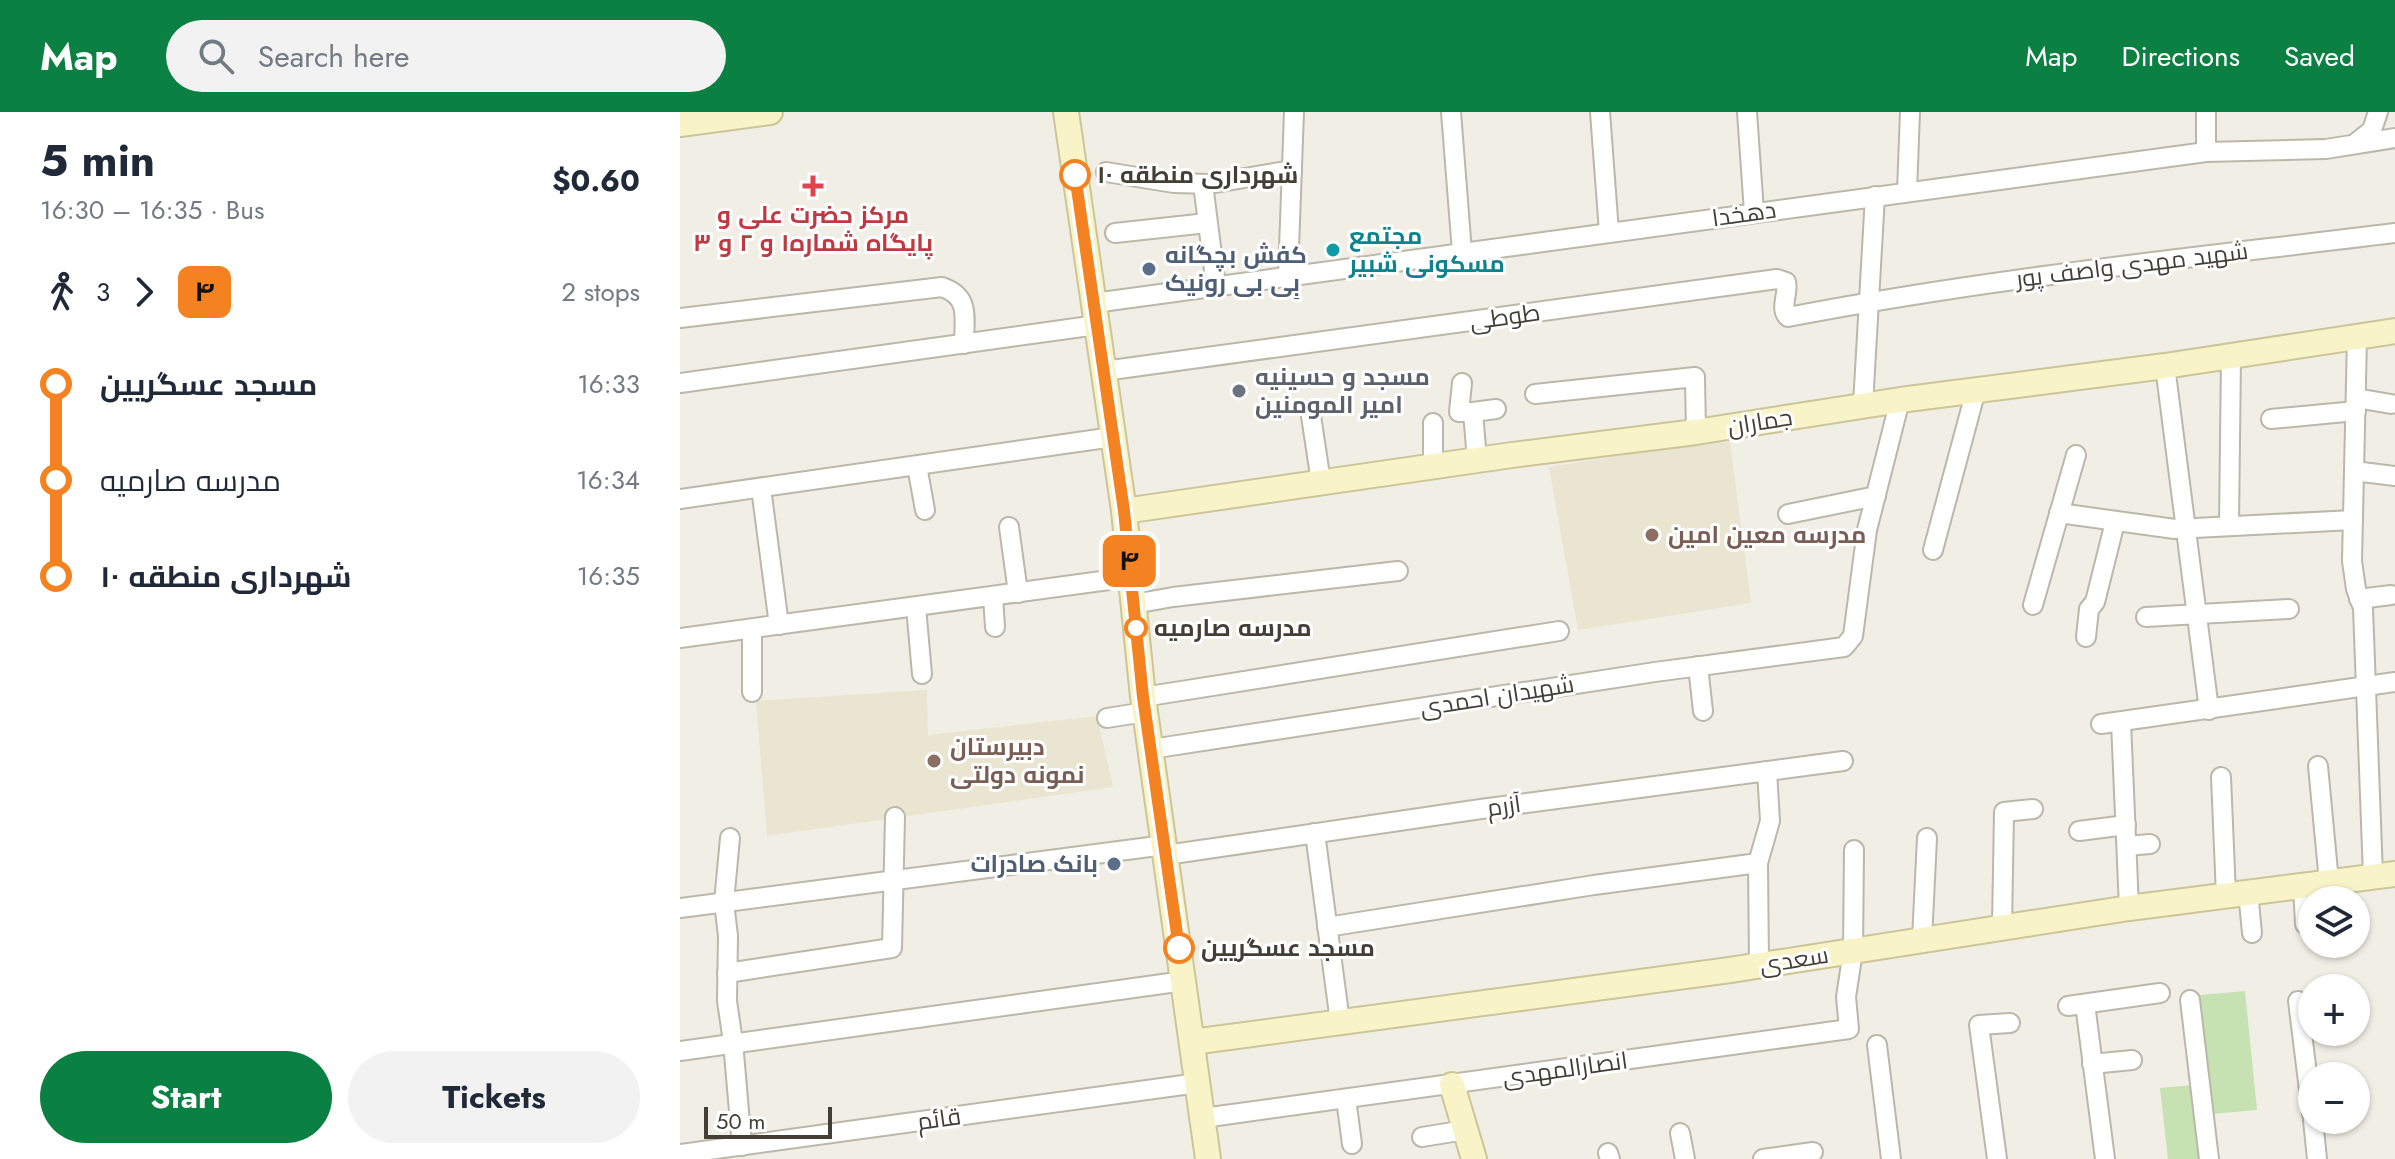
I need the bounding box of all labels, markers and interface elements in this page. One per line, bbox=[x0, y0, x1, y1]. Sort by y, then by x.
search box bbox=[166, 20, 726, 92]
text: Map bbox=[40, 29, 118, 84]
icon: search bbox=[194, 34, 238, 78]
text: Search here bbox=[258, 35, 410, 78]
text: Map bbox=[2025, 36, 2077, 77]
text: Directions bbox=[2121, 36, 2240, 77]
text: Saved bbox=[2284, 36, 2355, 77]
text: 5 min bbox=[40, 129, 155, 193]
place label: شهرداری منطقه ۱۰ bbox=[1097, 157, 1298, 192]
text: $0.60 bbox=[552, 159, 640, 202]
marker: شهرداری منطقه ۱۰ bbox=[1060, 160, 1090, 190]
marker: مرکز حضرت علی و پایگاه شماره۱ و ۲ و ۳ bbox=[802, 175, 824, 197]
text: 16:30 – 16:35 · Bus bbox=[40, 191, 264, 229]
street label: دهخدا bbox=[1710, 192, 1778, 235]
place label: مرکز حضرت علی و پایگاه شماره۱ و ۲ و ۳ bbox=[693, 197, 933, 260]
place label: مجتمع مسکونی شبیر bbox=[1348, 218, 1505, 281]
street label: شهید مهدی واصف پور bbox=[2012, 233, 2250, 296]
place label: کفش بچگانه بِی بی رونیک bbox=[1165, 237, 1307, 300]
marker: مجتمع مسکونی شبیر bbox=[1324, 241, 1342, 259]
marker: کفش بچگانه بِی بی رونیک bbox=[1140, 260, 1158, 278]
icon: walk bbox=[40, 270, 84, 314]
icon: forward bbox=[122, 270, 166, 314]
text: ۴ bbox=[194, 271, 215, 312]
text: 3 bbox=[96, 273, 110, 311]
text: 2 stops bbox=[561, 273, 640, 311]
street label: طوطی bbox=[1467, 294, 1542, 339]
place label: مسجد و حسینیه امیر المومنین bbox=[1255, 359, 1430, 422]
text: مسجد عسگریین bbox=[100, 363, 317, 406]
text: 16:33 bbox=[577, 365, 640, 403]
marker: مسجد و حسینیه امیر المومنین bbox=[1230, 382, 1248, 400]
street label: جماران bbox=[1725, 399, 1795, 444]
text: مدرسه صارمیه bbox=[100, 459, 281, 502]
text: 16:34 bbox=[576, 461, 640, 499]
place label: مدرسه معین امین bbox=[1668, 517, 1866, 552]
marker: مدرسه معین امین bbox=[1643, 526, 1661, 544]
line badge: ۴ bbox=[1103, 535, 1155, 587]
text: ۴ bbox=[1119, 540, 1139, 581]
text: شهرداری منطقه ۱۰ bbox=[100, 555, 352, 598]
text: 16:35 bbox=[577, 557, 640, 595]
place label: مدرسه صارمیه bbox=[1154, 610, 1312, 645]
marker: مدرسه صارمیه bbox=[1125, 617, 1147, 639]
street label: شهیدان احمدی bbox=[1417, 666, 1576, 725]
place label: دبیرستان نمونه دولتی bbox=[950, 729, 1085, 792]
marker: دبیرستان نمونه دولتی bbox=[925, 752, 943, 770]
street label: آزرم bbox=[1485, 786, 1524, 825]
place label: بانک صادرات bbox=[970, 846, 1098, 881]
marker: بانک صادرات bbox=[1105, 855, 1123, 873]
map controls bbox=[2298, 886, 2370, 1134]
button: layers bbox=[2298, 886, 2370, 958]
place label: مسجد عسگریین bbox=[1201, 930, 1375, 965]
marker: مسجد عسگریین bbox=[1164, 933, 1194, 963]
street label: سعدی bbox=[1757, 937, 1831, 982]
button: + bbox=[2298, 974, 2370, 1046]
street label: انصارالمهدی bbox=[1500, 1042, 1630, 1095]
button: Start bbox=[40, 1051, 332, 1143]
button: Tickets bbox=[348, 1051, 640, 1143]
button: − bbox=[2298, 1062, 2370, 1134]
street label: قائم bbox=[915, 1098, 963, 1139]
scale bar bbox=[704, 1103, 832, 1139]
text: 50 m bbox=[716, 1105, 765, 1137]

